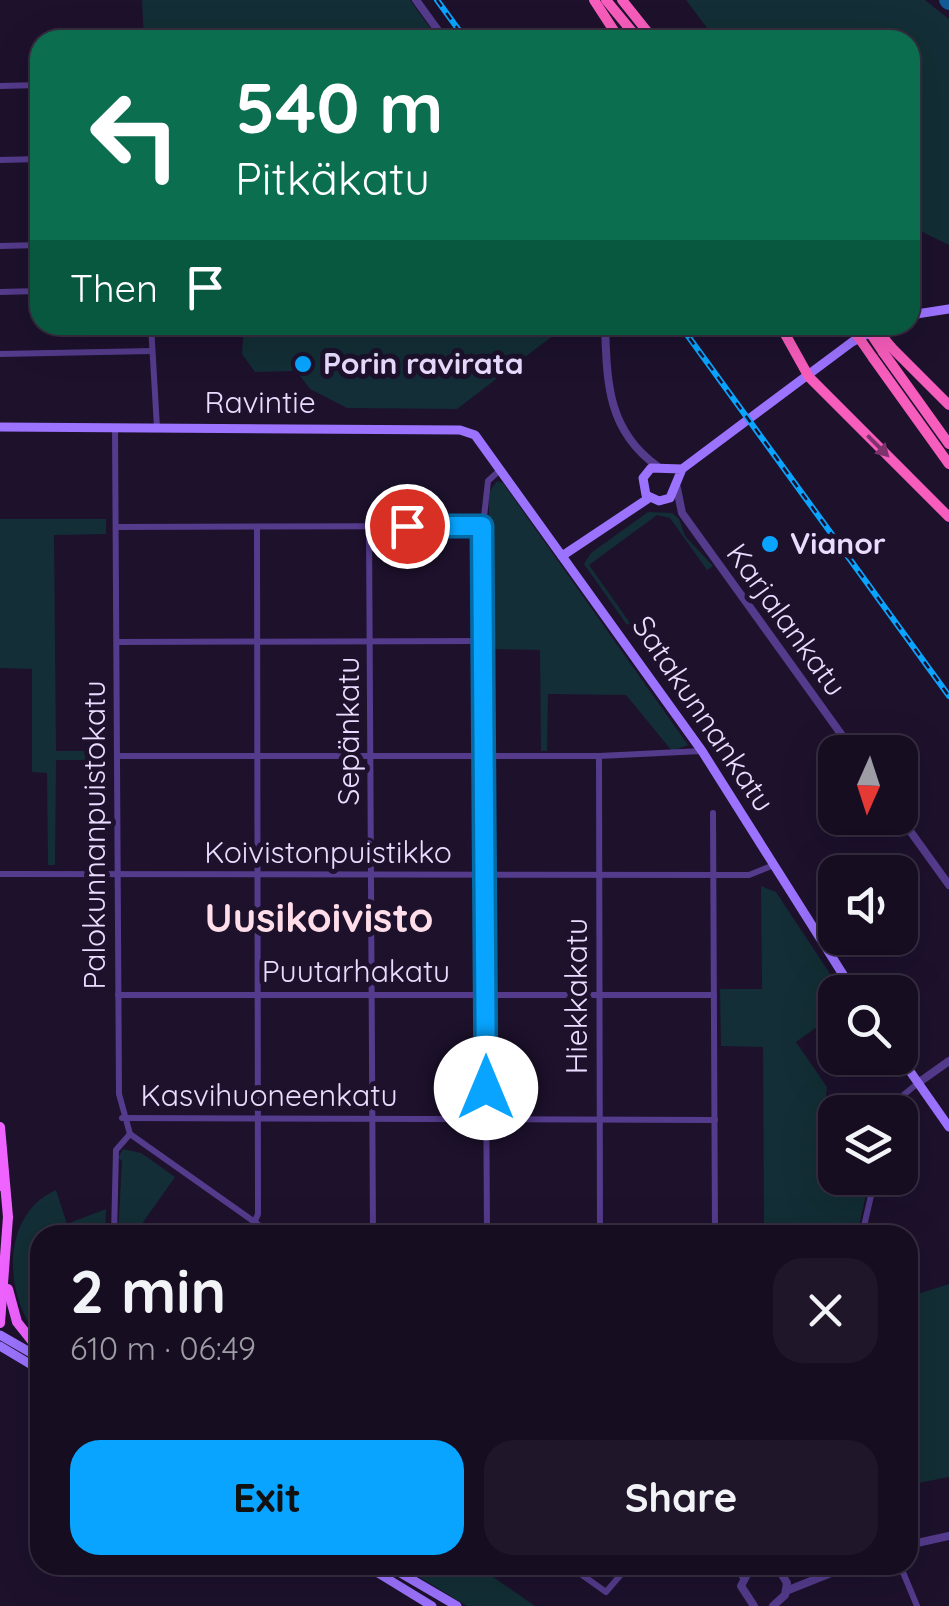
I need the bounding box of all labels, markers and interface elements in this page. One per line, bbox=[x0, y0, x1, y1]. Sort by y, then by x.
text: 540 m bbox=[235, 63, 444, 151]
icon: left bbox=[70, 70, 200, 200]
text: Pitkäkatu bbox=[235, 150, 430, 206]
icon: arrive bbox=[178, 260, 233, 315]
text: Then bbox=[70, 264, 158, 312]
place label: Porin ravirata bbox=[323, 344, 524, 382]
marker: Porin ravirata bbox=[292, 353, 314, 375]
street label: Ravintie bbox=[204, 383, 316, 421]
one-way arrow bbox=[865, 434, 889, 457]
pin bbox=[365, 484, 450, 569]
icon: arrive bbox=[380, 499, 435, 554]
place label: Vianor bbox=[790, 524, 886, 562]
marker: Vianor bbox=[759, 533, 781, 555]
street label: Karjalankatu bbox=[719, 536, 855, 703]
street label: Satakunnankatu bbox=[624, 608, 783, 819]
street label: Sepänkatu bbox=[329, 657, 367, 805]
street label: Palokunnanpuistokatu bbox=[75, 680, 113, 990]
north arrow bbox=[818, 735, 918, 835]
map controls bbox=[818, 735, 918, 1195]
street label: Koivistonpuistikko bbox=[204, 833, 452, 871]
button: sound bbox=[818, 855, 918, 955]
district label: Uusikoivisto bbox=[205, 892, 434, 942]
street label: Hiekkakatu bbox=[557, 918, 595, 1074]
street label: Puutarhakatu bbox=[262, 952, 450, 990]
button: search bbox=[818, 975, 918, 1075]
position arrow bbox=[434, 1036, 538, 1140]
street label: Kasvihuoneenkatu bbox=[141, 1076, 397, 1114]
button: layers bbox=[818, 1095, 918, 1195]
text: 2 min bbox=[70, 1253, 226, 1328]
button: close bbox=[773, 1258, 878, 1363]
text: 610 m · 06:49 bbox=[70, 1328, 256, 1368]
button: Exit bbox=[70, 1440, 464, 1555]
button: Share bbox=[484, 1440, 878, 1555]

